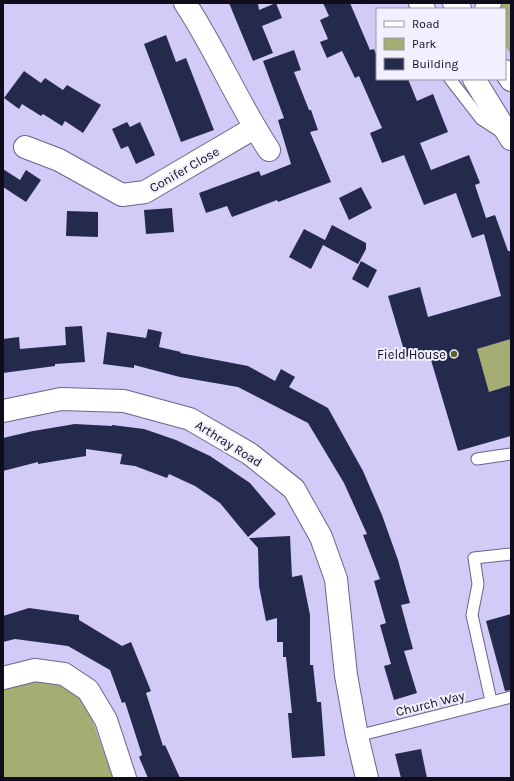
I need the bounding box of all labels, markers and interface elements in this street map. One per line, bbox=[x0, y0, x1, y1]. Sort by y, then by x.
legend bbox=[376, 8, 506, 80]
text: Road bbox=[412, 17, 440, 31]
text: Park bbox=[412, 37, 437, 51]
text: Building bbox=[412, 57, 459, 71]
street label: Conifer Close bbox=[147, 143, 222, 195]
place label: Field House bbox=[377, 347, 446, 362]
marker: Field House bbox=[449, 349, 459, 359]
street label: Arthray Road bbox=[193, 417, 265, 470]
street label: Church Way bbox=[394, 688, 466, 719]

